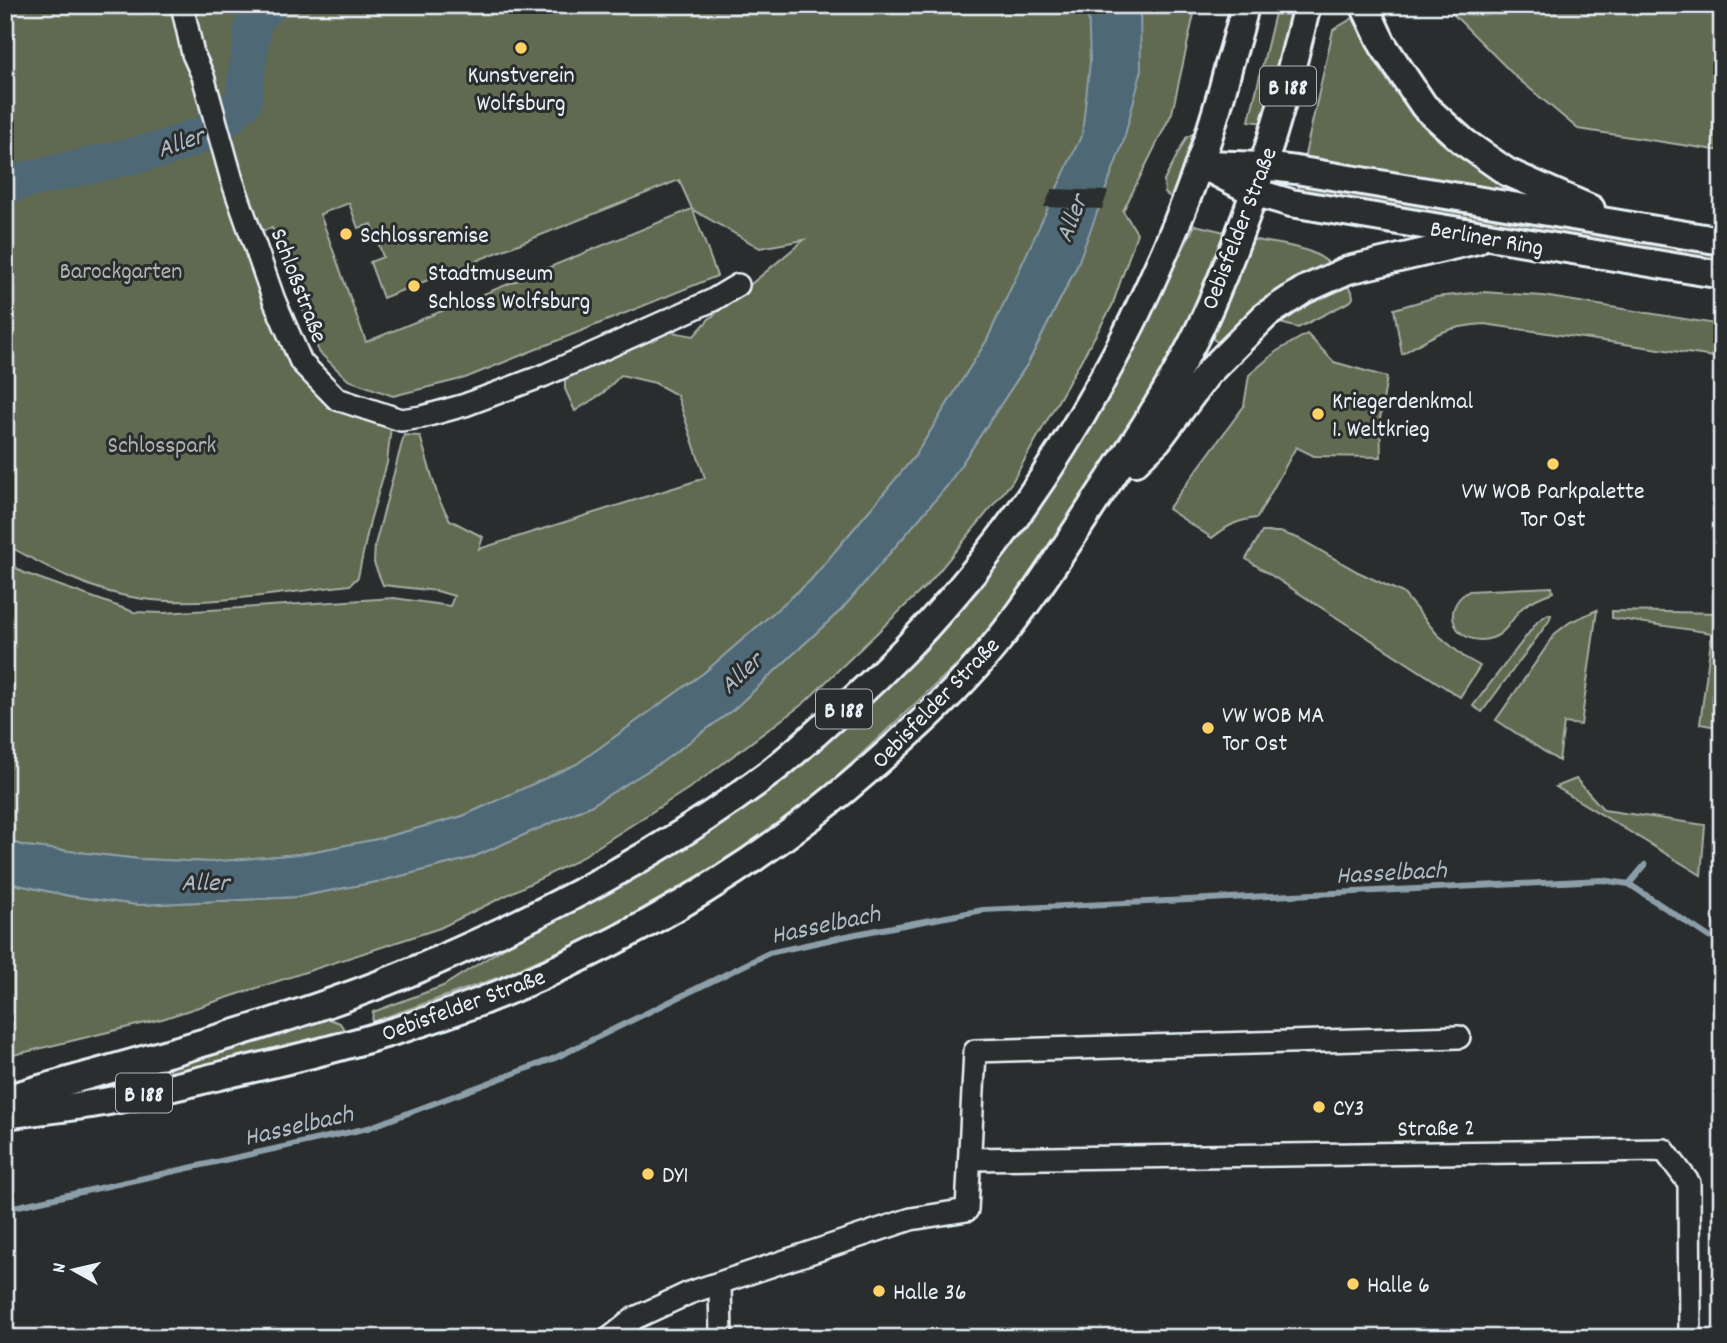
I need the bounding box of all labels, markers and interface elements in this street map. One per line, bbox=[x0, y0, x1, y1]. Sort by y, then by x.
marker: Kunstverein Wolfsburg bbox=[513, 40, 529, 56]
place label: Kunstverein Wolfsburg bbox=[468, 60, 575, 122]
road number: B 188 bbox=[1260, 66, 1316, 106]
water label: Aller bbox=[153, 118, 213, 170]
street label: Oebisfelder Straße bbox=[1194, 143, 1287, 315]
water label: Aller bbox=[1047, 187, 1100, 248]
street label: Berliner Ring bbox=[1427, 213, 1546, 267]
place label: Schlossremise bbox=[360, 220, 489, 254]
street label: Schloßstraße bbox=[260, 224, 335, 348]
marker: Schlossremise bbox=[338, 226, 354, 242]
park label: Barockgarten bbox=[60, 256, 182, 290]
place label: Stadtmuseum Schloss Wolfsburg bbox=[428, 258, 590, 320]
marker: Stadtmuseum Schloss Wolfsburg bbox=[406, 278, 422, 294]
place label: Kriegerdenkmal 1. Weltkrieg bbox=[1332, 386, 1473, 448]
marker: Kriegerdenkmal 1. Weltkrieg bbox=[1310, 406, 1326, 422]
park label: Schlosspark bbox=[108, 430, 216, 464]
marker: VW WOB Parkpalette Tor Ost bbox=[1545, 456, 1561, 472]
place label: VW WOB Parkpalette Tor Ost bbox=[1462, 476, 1645, 538]
street label: Oebisfelder Straße bbox=[865, 631, 1009, 778]
water label: Aller bbox=[712, 642, 775, 704]
road number: B 188 bbox=[816, 690, 872, 729]
place label: VW WOB MA Tor Ost bbox=[1222, 700, 1324, 762]
marker: VW WOB MA Tor Ost bbox=[1200, 720, 1216, 736]
water label: Hasselbach bbox=[1335, 853, 1449, 896]
water label: Aller bbox=[181, 866, 232, 903]
water label: Hasselbach bbox=[768, 897, 885, 956]
street label: Oebisfelder Straße bbox=[378, 961, 551, 1052]
road number: B 188 bbox=[116, 1074, 172, 1112]
place label: CY3 bbox=[1333, 1093, 1364, 1127]
water label: Hasselbach bbox=[241, 1097, 358, 1158]
marker: CY3 bbox=[1311, 1099, 1327, 1115]
street label: Straße 2 bbox=[1397, 1112, 1475, 1148]
place label: DY1 bbox=[662, 1160, 688, 1194]
marker: DY1 bbox=[640, 1166, 656, 1182]
north arrow bbox=[38, 1234, 108, 1304]
text: N bbox=[47, 1262, 75, 1275]
place label: Halle 6 bbox=[1367, 1270, 1430, 1304]
marker: Halle 6 bbox=[1345, 1276, 1361, 1292]
place label: Halle 36 bbox=[893, 1277, 966, 1311]
marker: Halle 36 bbox=[871, 1283, 887, 1299]

